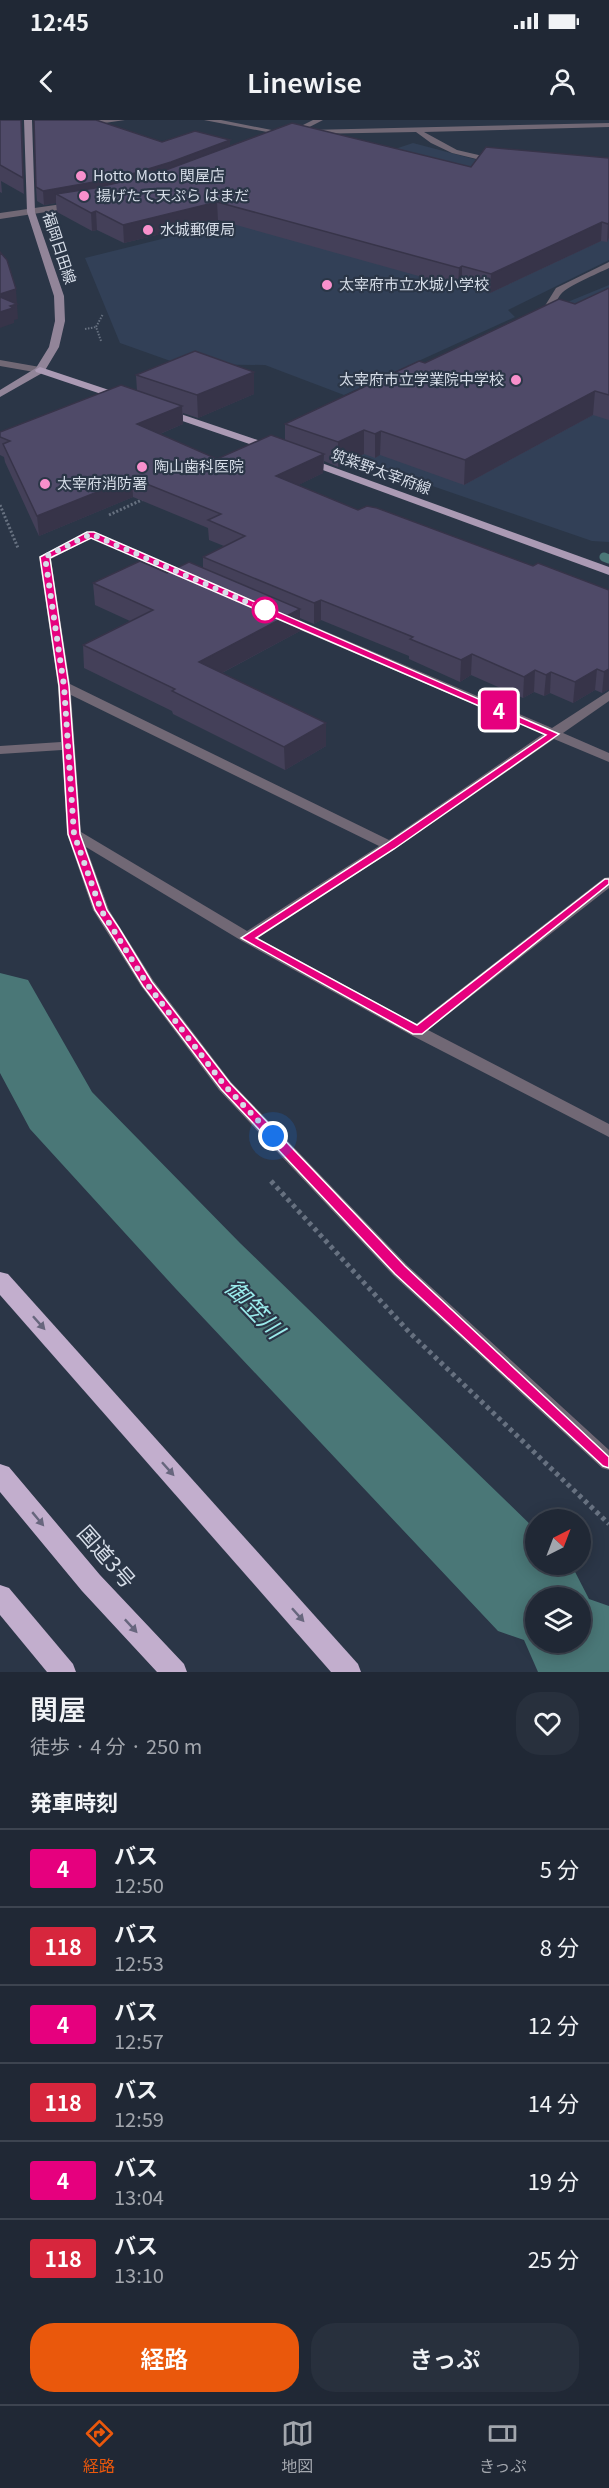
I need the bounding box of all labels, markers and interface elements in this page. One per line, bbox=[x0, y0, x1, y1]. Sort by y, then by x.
text: 12:45 bbox=[30, 5, 89, 37]
text: Linewise bbox=[247, 62, 362, 101]
icon: back bbox=[30, 65, 63, 98]
icon: person bbox=[546, 65, 579, 98]
place label: Hotto Motto 関屋店 bbox=[93, 164, 225, 185]
marker: Hotto Motto 関屋店 bbox=[74, 169, 88, 183]
place label: 揚げたて天ぷら はまだ bbox=[96, 184, 249, 205]
marker: 揚げたて天ぷら はまだ bbox=[77, 189, 91, 203]
street label: 福岡日田線 bbox=[39, 209, 82, 286]
place label: 水城郵便局 bbox=[160, 218, 235, 239]
marker: 水城郵便局 bbox=[141, 223, 155, 237]
place label: 太宰府市立水城小学校 bbox=[339, 273, 489, 294]
marker: 太宰府市立水城小学校 bbox=[320, 278, 334, 292]
place label: 太宰府市立学業院中学校 bbox=[339, 368, 504, 389]
marker: 太宰府市立学業院中学校 bbox=[509, 373, 523, 387]
street label: 筑紫野太宰府線 bbox=[329, 443, 434, 498]
place label: 陶山歯科医院 bbox=[154, 455, 244, 476]
marker: 陶山歯科医院 bbox=[135, 460, 149, 474]
place label: 太宰府消防署 bbox=[57, 472, 147, 493]
marker: 太宰府消防署 bbox=[38, 477, 52, 491]
unlabelled marker bbox=[252, 597, 278, 623]
line badge: 4 bbox=[480, 690, 518, 730]
text: 4 bbox=[493, 695, 505, 725]
your location bbox=[258, 1121, 288, 1151]
water label: 御笠川 bbox=[218, 1269, 295, 1347]
one-way arrow bbox=[32, 1316, 46, 1331]
one-way arrow bbox=[161, 1461, 174, 1476]
north arrow bbox=[525, 1509, 591, 1575]
map controls bbox=[525, 1509, 591, 1653]
one-way arrow bbox=[31, 1511, 44, 1527]
street label: 国道3号 bbox=[72, 1518, 143, 1594]
button: layers bbox=[525, 1587, 591, 1653]
one-way arrow bbox=[291, 1607, 304, 1622]
one-way arrow bbox=[124, 1618, 138, 1633]
text: 関屋 bbox=[30, 1688, 86, 1728]
button: heart bbox=[516, 1692, 579, 1755]
text: 徒歩 · 4 分 · 250 m bbox=[30, 1731, 202, 1760]
text: 発車時刻 bbox=[30, 1785, 118, 1817]
text: バス bbox=[114, 1838, 158, 1870]
text: 5 分 bbox=[540, 1852, 579, 1884]
text: 4 bbox=[57, 1853, 69, 1883]
text: 12:50 bbox=[114, 1870, 164, 1899]
text: バス bbox=[114, 1916, 158, 1948]
text: 8 分 bbox=[540, 1930, 579, 1962]
text: 118 bbox=[44, 1931, 82, 1961]
text: 12:53 bbox=[114, 1948, 164, 1977]
text: バス bbox=[114, 1994, 158, 2026]
text: 12 分 bbox=[528, 2008, 579, 2040]
text: 4 bbox=[57, 2009, 69, 2039]
text: 12:57 bbox=[114, 2026, 164, 2055]
text: バス bbox=[114, 2072, 158, 2104]
text: 14 分 bbox=[528, 2086, 579, 2118]
text: 118 bbox=[44, 2087, 82, 2117]
text: 12:59 bbox=[114, 2104, 164, 2133]
text: バス bbox=[114, 2150, 158, 2182]
text: 19 分 bbox=[528, 2164, 579, 2196]
text: 4 bbox=[57, 2165, 69, 2195]
text: 13:04 bbox=[114, 2182, 164, 2211]
text: バス bbox=[114, 2228, 158, 2260]
text: 25 分 bbox=[528, 2242, 579, 2274]
text: 118 bbox=[44, 2243, 82, 2273]
text: 13:10 bbox=[114, 2260, 164, 2289]
button: 経路 bbox=[30, 2323, 299, 2392]
button: きっぷ bbox=[311, 2323, 579, 2392]
tab: 経路 bbox=[83, 2417, 116, 2477]
tab: 地図 bbox=[281, 2417, 314, 2477]
tab: きっぷ bbox=[479, 2417, 526, 2477]

